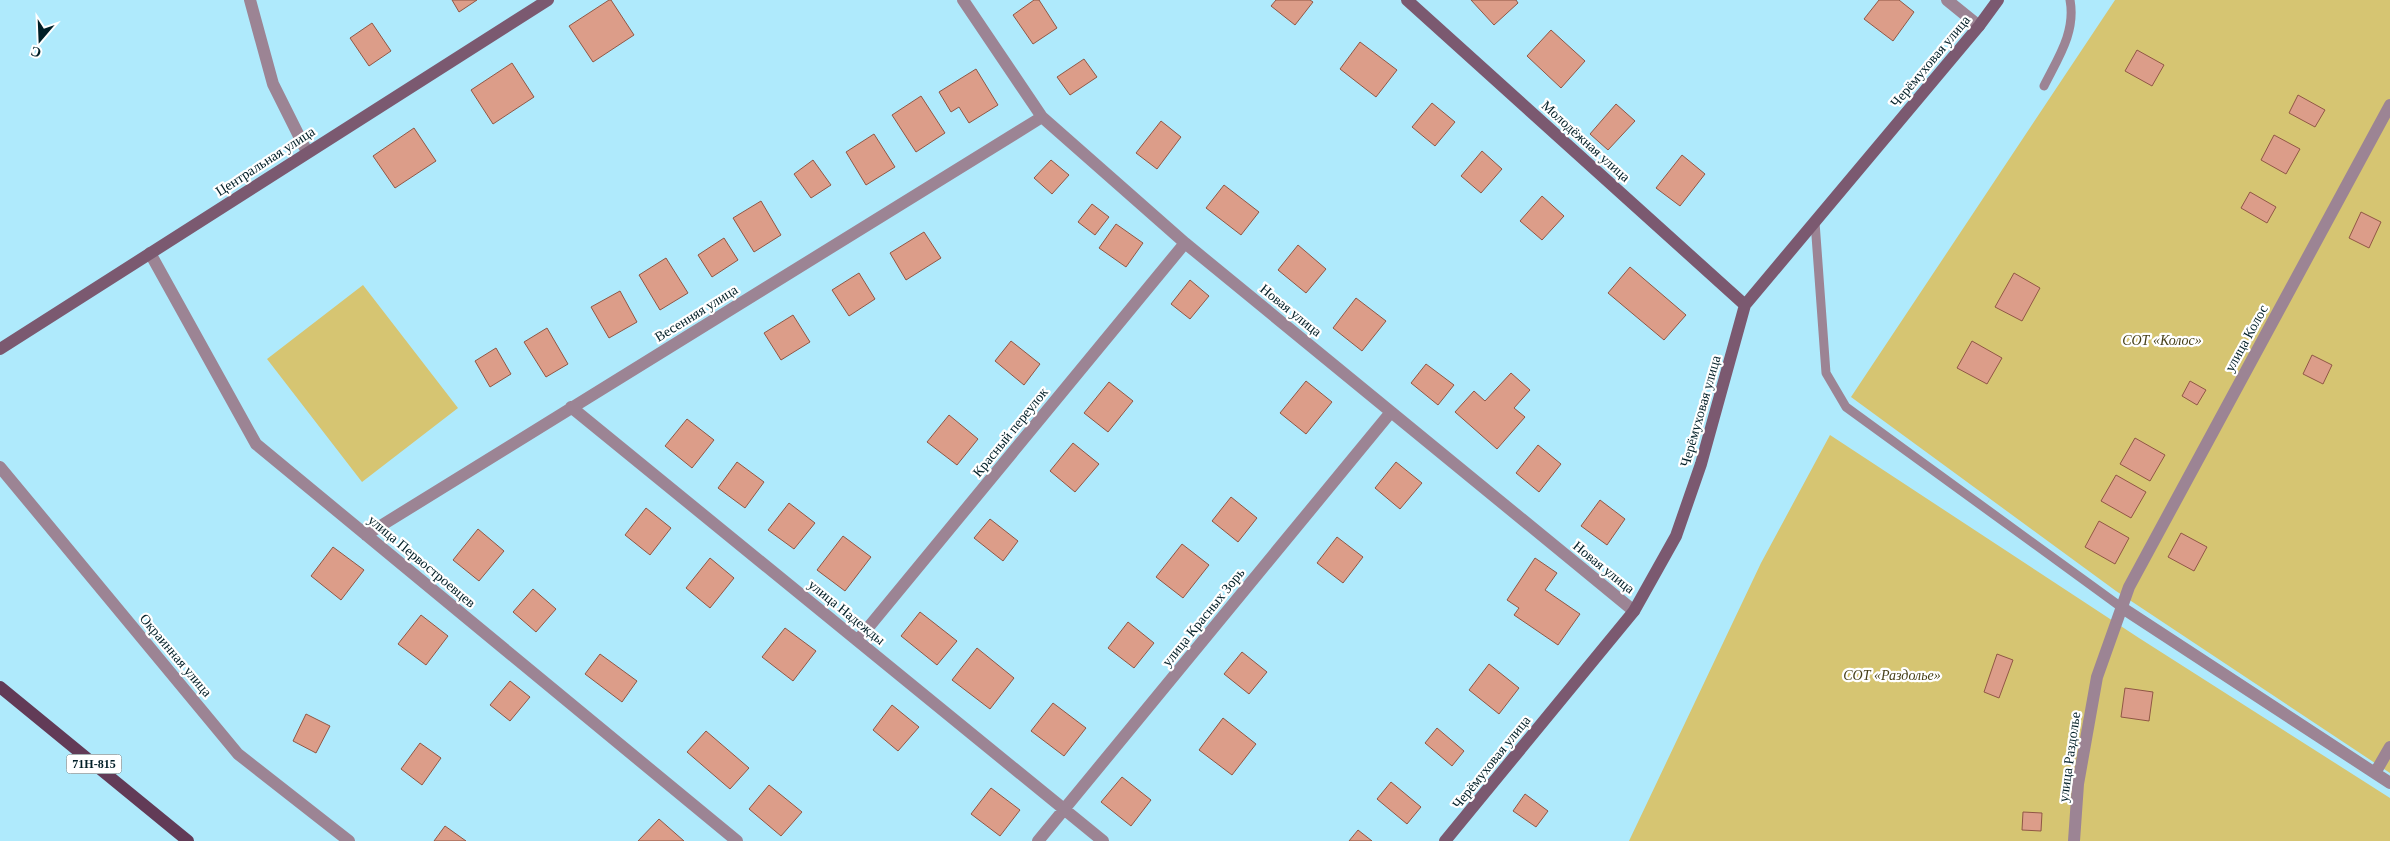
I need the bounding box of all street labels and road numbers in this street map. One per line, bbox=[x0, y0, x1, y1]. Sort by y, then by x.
street label: Черёмуховая улица bbox=[1888, 12, 1974, 110]
street label: Молодёжная улица bbox=[1538, 98, 1634, 186]
street label: Центральная улица bbox=[213, 123, 318, 199]
street label: Новая улица bbox=[1257, 281, 1325, 340]
street label: Весенняя улица bbox=[652, 282, 741, 345]
street label: улица Колос bbox=[2222, 302, 2271, 374]
street label: Черёмуховая улица bbox=[1677, 353, 1724, 468]
street label: Красный переулок bbox=[970, 385, 1051, 480]
street label: улица Первостроевцев bbox=[365, 512, 479, 611]
street label: Новая улица bbox=[1570, 538, 1638, 597]
street label: улица Красных Зорь bbox=[1159, 565, 1247, 669]
street label: улица Надежды bbox=[805, 577, 888, 648]
street label: Окраинная улица bbox=[137, 611, 215, 700]
street label: улица Раздолье bbox=[2056, 711, 2083, 803]
street label: Черёмуховая улица bbox=[1449, 712, 1534, 812]
road number: 71Н-815 bbox=[66, 754, 122, 774]

